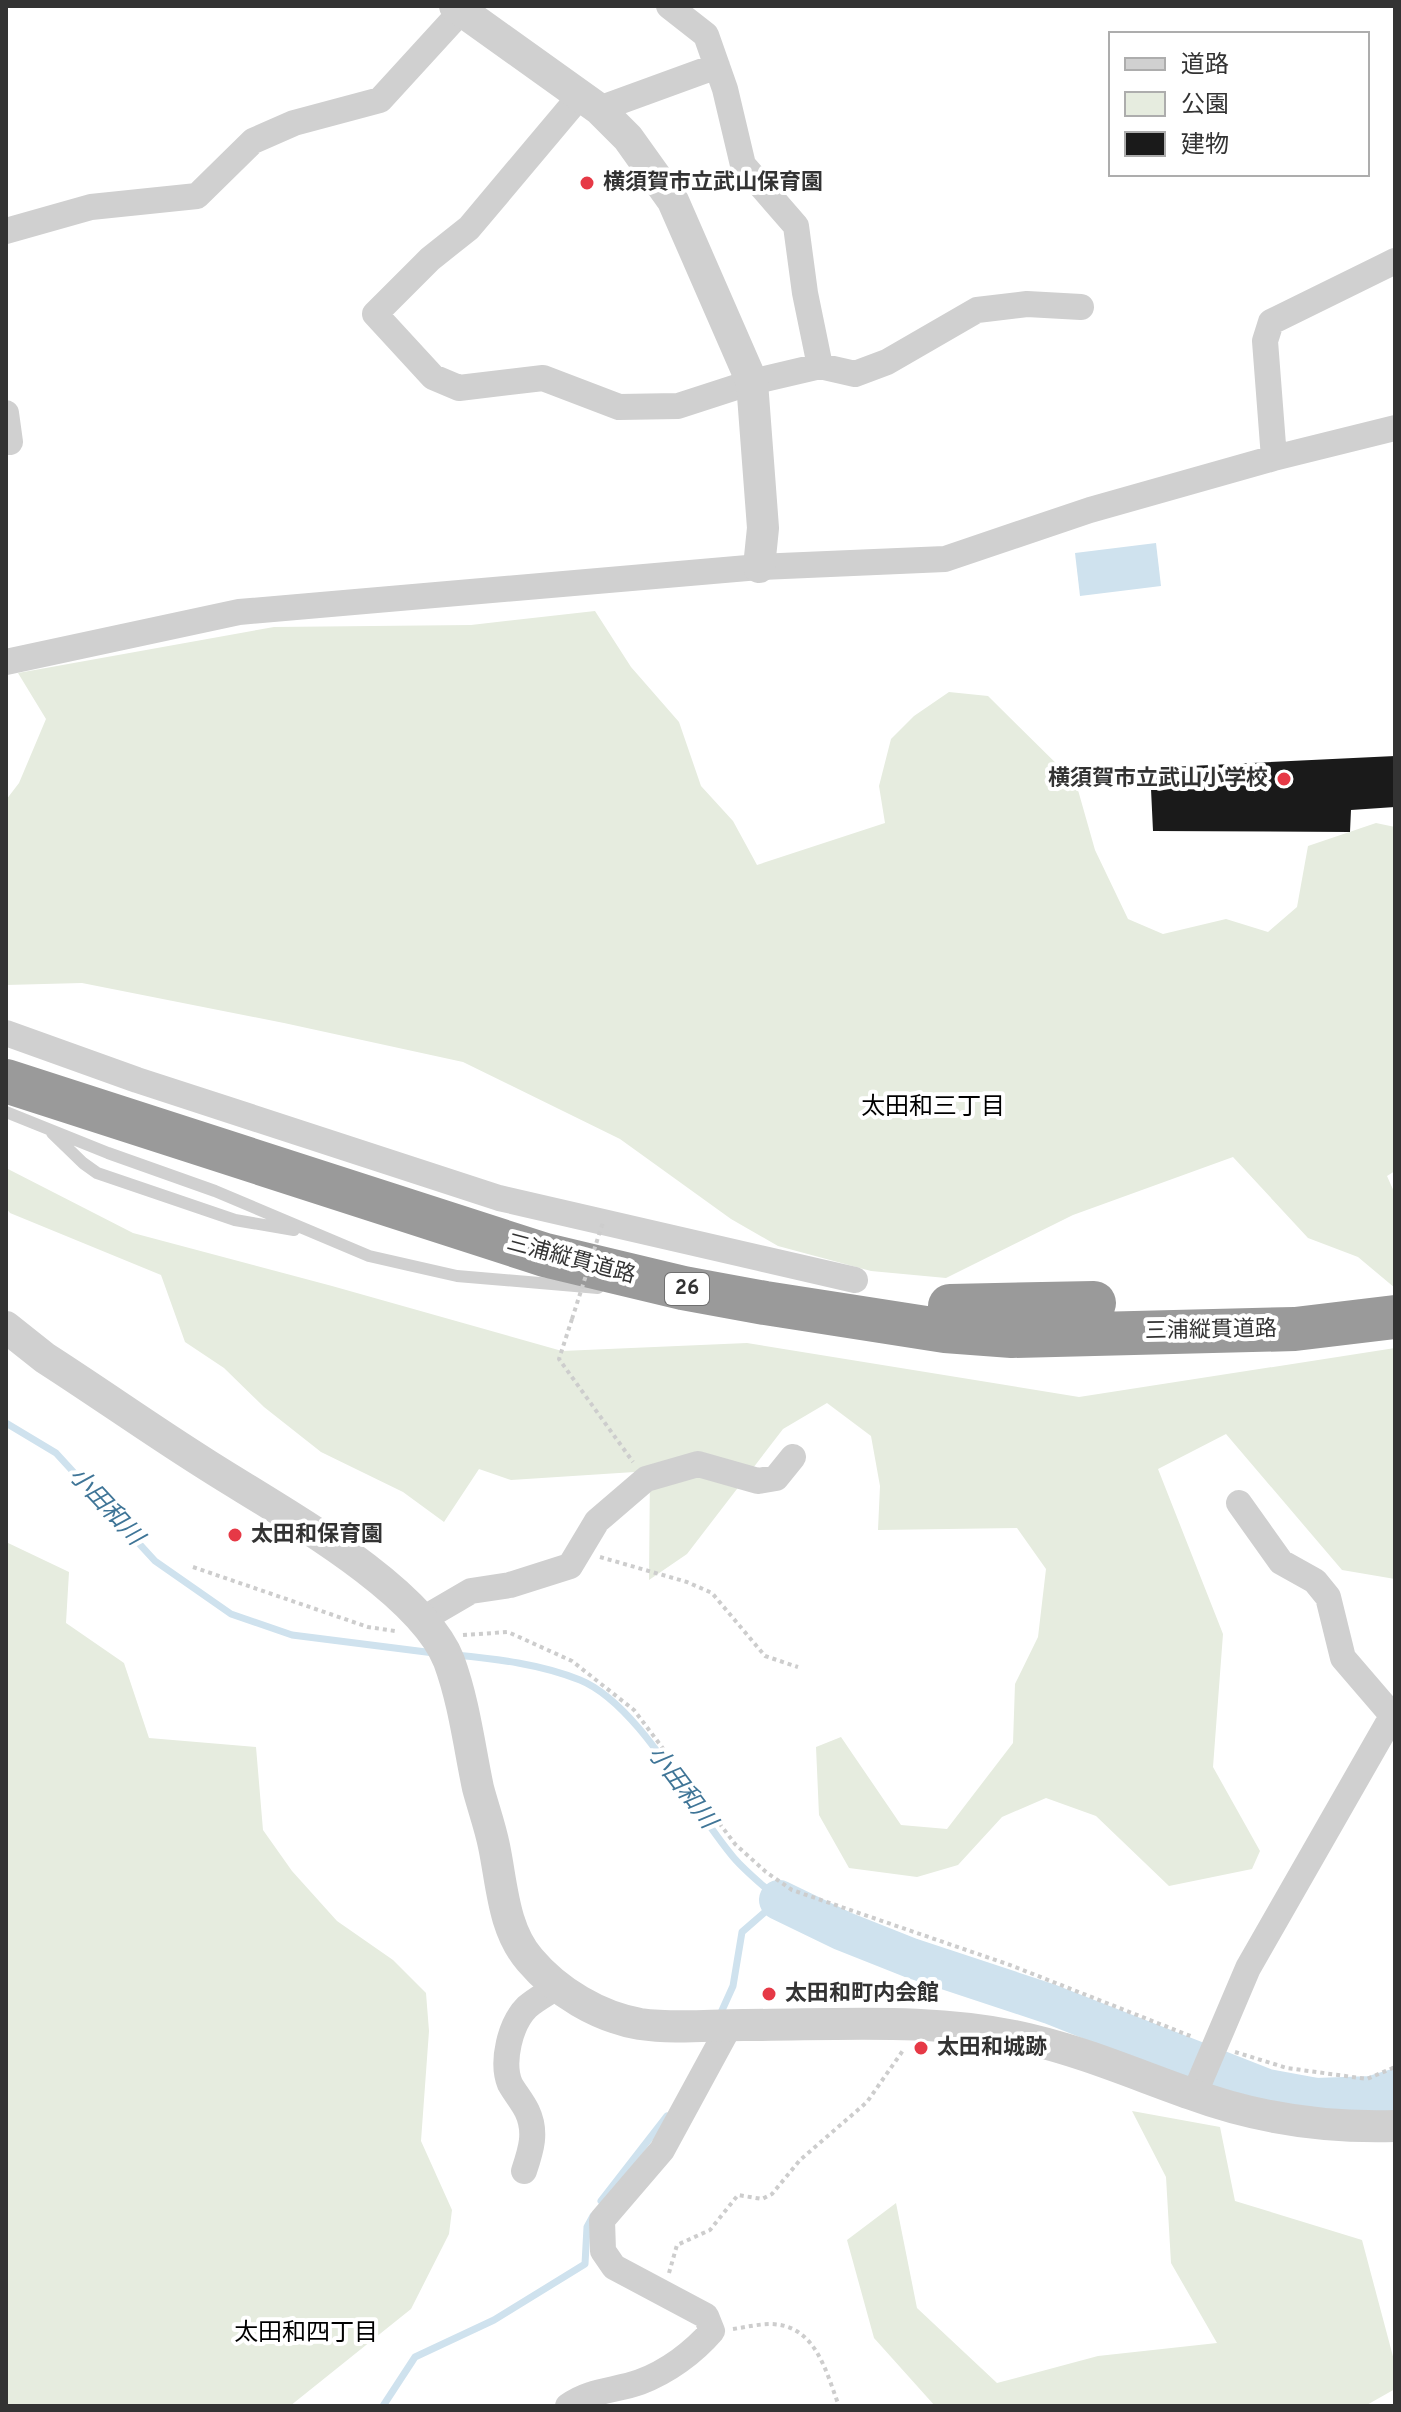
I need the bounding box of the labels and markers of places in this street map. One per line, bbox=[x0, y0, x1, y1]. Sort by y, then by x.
place label: 横須賀市立武山保育園 bbox=[603, 170, 823, 197]
marker: 横須賀市立武山保育園 bbox=[578, 174, 596, 192]
place label: 横須賀市立武山小学校 bbox=[1048, 766, 1268, 793]
marker: 横須賀市立武山小学校 bbox=[1275, 770, 1293, 788]
place label: 太田和保育園 bbox=[251, 1522, 383, 1549]
marker: 太田和保育園 bbox=[226, 1526, 244, 1544]
place label: 太田和町内会館 bbox=[785, 1981, 939, 2008]
marker: 太田和町内会館 bbox=[760, 1985, 778, 2003]
place label: 太田和城跡 bbox=[937, 2035, 1047, 2062]
marker: 太田和城跡 bbox=[912, 2039, 930, 2057]

